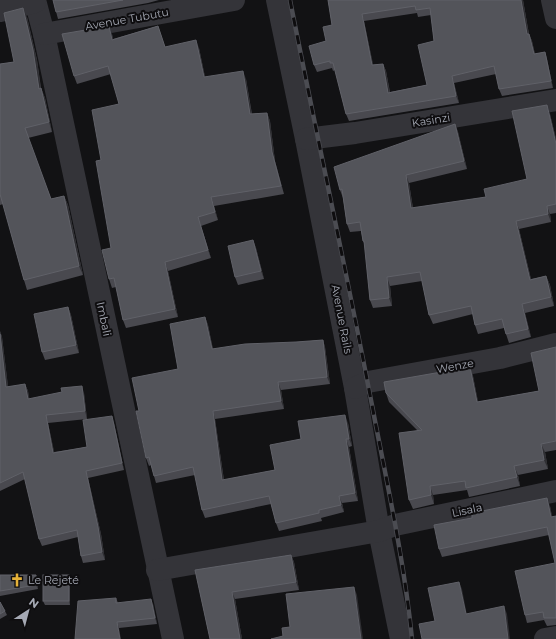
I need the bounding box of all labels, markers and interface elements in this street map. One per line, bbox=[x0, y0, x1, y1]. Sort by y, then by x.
street label: Avenue Tubutu bbox=[84, 5, 170, 33]
street label: Kasinzi bbox=[411, 110, 451, 130]
street label: Avenue Rails bbox=[328, 283, 356, 355]
street label: Imbali bbox=[94, 301, 114, 338]
street label: Wenze bbox=[435, 356, 475, 376]
street label: Lisala bbox=[451, 500, 483, 520]
church icon: Le Rejeté bbox=[9, 572, 25, 588]
place label: Le Rejeté bbox=[28, 573, 79, 587]
north arrow bbox=[8, 591, 48, 631]
text: N bbox=[26, 595, 42, 611]

